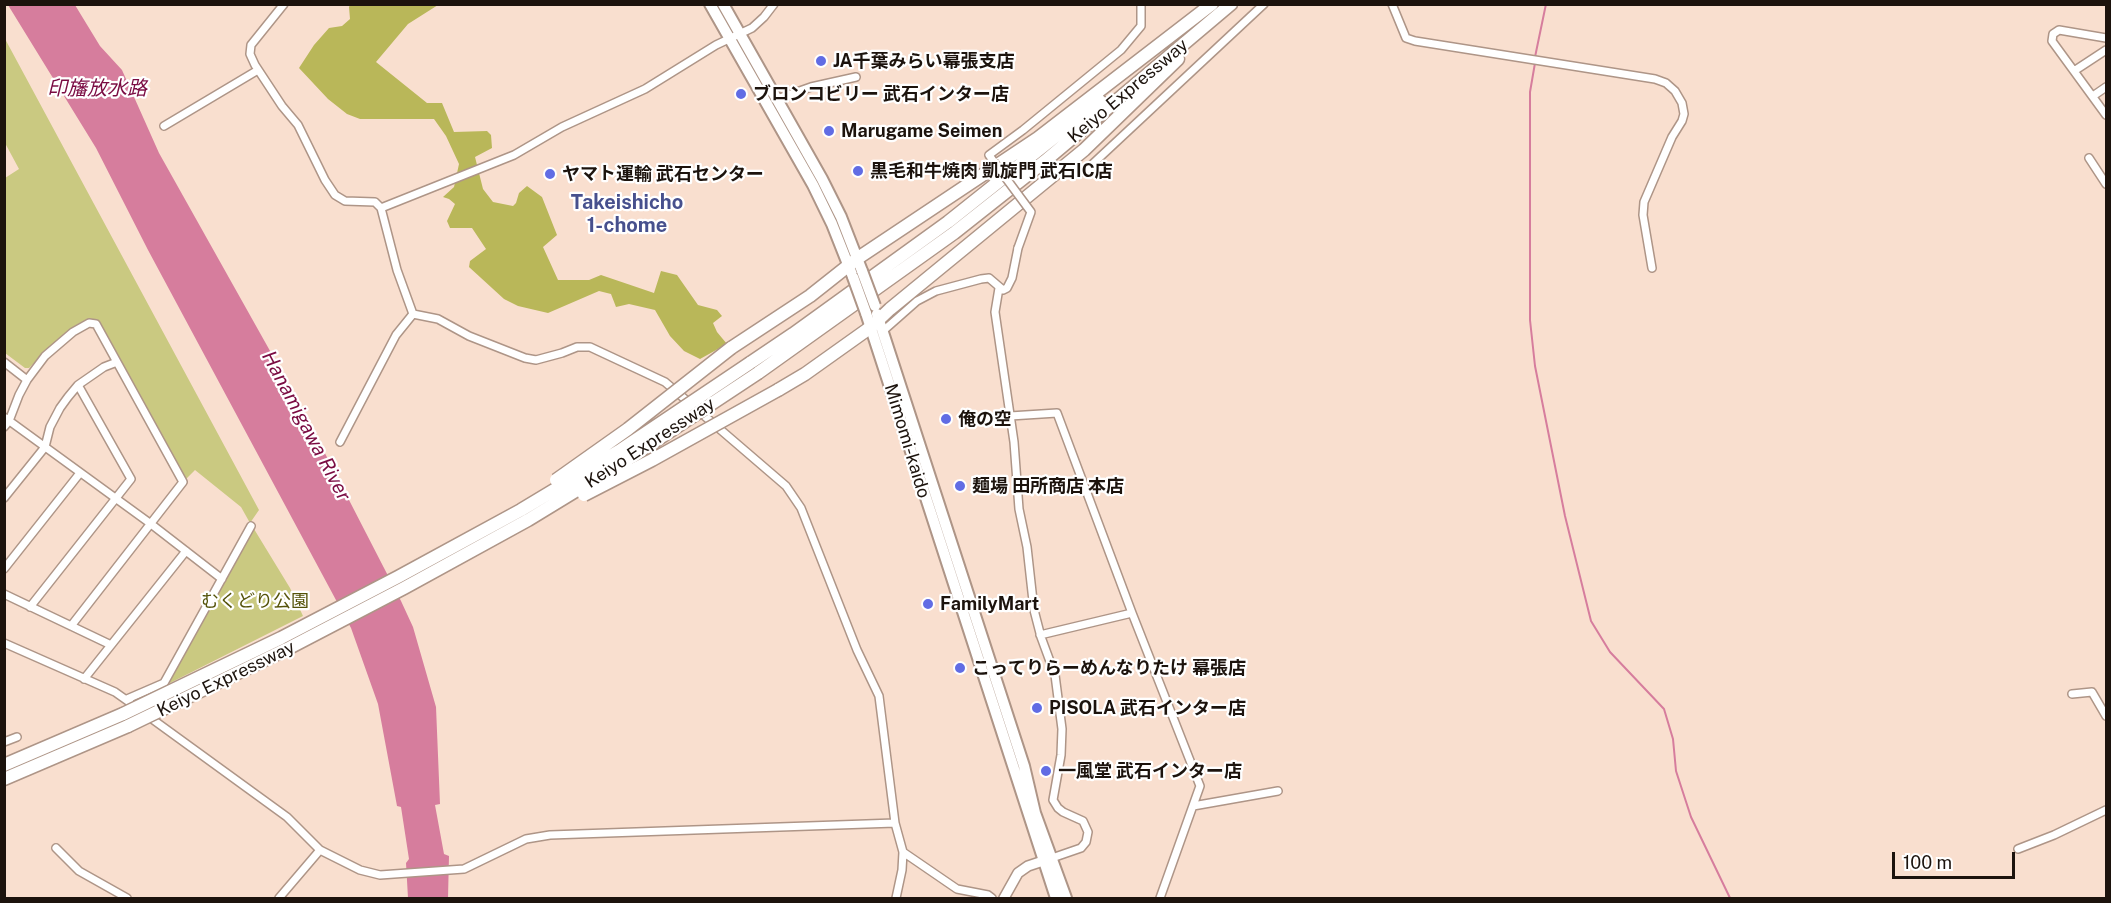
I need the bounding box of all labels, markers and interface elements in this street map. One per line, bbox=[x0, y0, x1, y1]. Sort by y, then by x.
street label: Keiyo Expressway bbox=[1063, 34, 1193, 148]
place label: JA千葉みらい幕張支店 bbox=[833, 50, 1015, 72]
marker: JA千葉みらい幕張支店 bbox=[814, 54, 828, 68]
water label: 印旛放水路 bbox=[47, 77, 147, 101]
place label: ブロンコビリー 武石インター店 bbox=[753, 83, 1009, 105]
marker: ブロンコビリー 武石インター店 bbox=[734, 87, 748, 101]
place label: Marugame Seimen bbox=[841, 120, 1002, 142]
marker: Marugame Seimen bbox=[822, 124, 836, 138]
place label: 黒毛和牛焼肉 凱旋門 武石IC店 bbox=[870, 160, 1113, 182]
place label: ヤマト運輸 武石センター bbox=[562, 163, 764, 185]
marker: 黒毛和牛焼肉 凱旋門 武石IC店 bbox=[851, 164, 865, 178]
marker: ヤマト運輸 武石センター bbox=[543, 167, 557, 181]
district label: Takeishicho 1-chome bbox=[571, 191, 683, 238]
water label: Hanamigawa River bbox=[256, 347, 356, 505]
street label: Mimomi-kaido bbox=[879, 381, 935, 501]
street label: Keiyo Expressway bbox=[581, 393, 719, 493]
place label: 俺の空 bbox=[958, 408, 1012, 430]
marker: 俺の空 bbox=[939, 412, 953, 426]
place label: 麺場 田所商店 本店 bbox=[972, 475, 1124, 497]
marker: 麺場 田所商店 本店 bbox=[953, 479, 967, 493]
park label: むくどり公園 bbox=[201, 590, 309, 612]
place label: FamilyMart bbox=[940, 593, 1039, 615]
marker: FamilyMart bbox=[921, 597, 935, 611]
street label: Keiyo Expressway bbox=[154, 636, 298, 722]
place label: こってりらーめんなりたけ 幕張店 bbox=[972, 657, 1246, 679]
marker: こってりらーめんなりたけ 幕張店 bbox=[953, 661, 967, 675]
place label: PISOLA 武石インター店 bbox=[1049, 697, 1246, 719]
marker: PISOLA 武石インター店 bbox=[1030, 701, 1044, 715]
place label: 一風堂 武石インター店 bbox=[1058, 760, 1242, 782]
marker: 一風堂 武石インター店 bbox=[1039, 764, 1053, 778]
scale bar bbox=[1895, 840, 2018, 878]
text: 100 m bbox=[1903, 852, 1952, 873]

